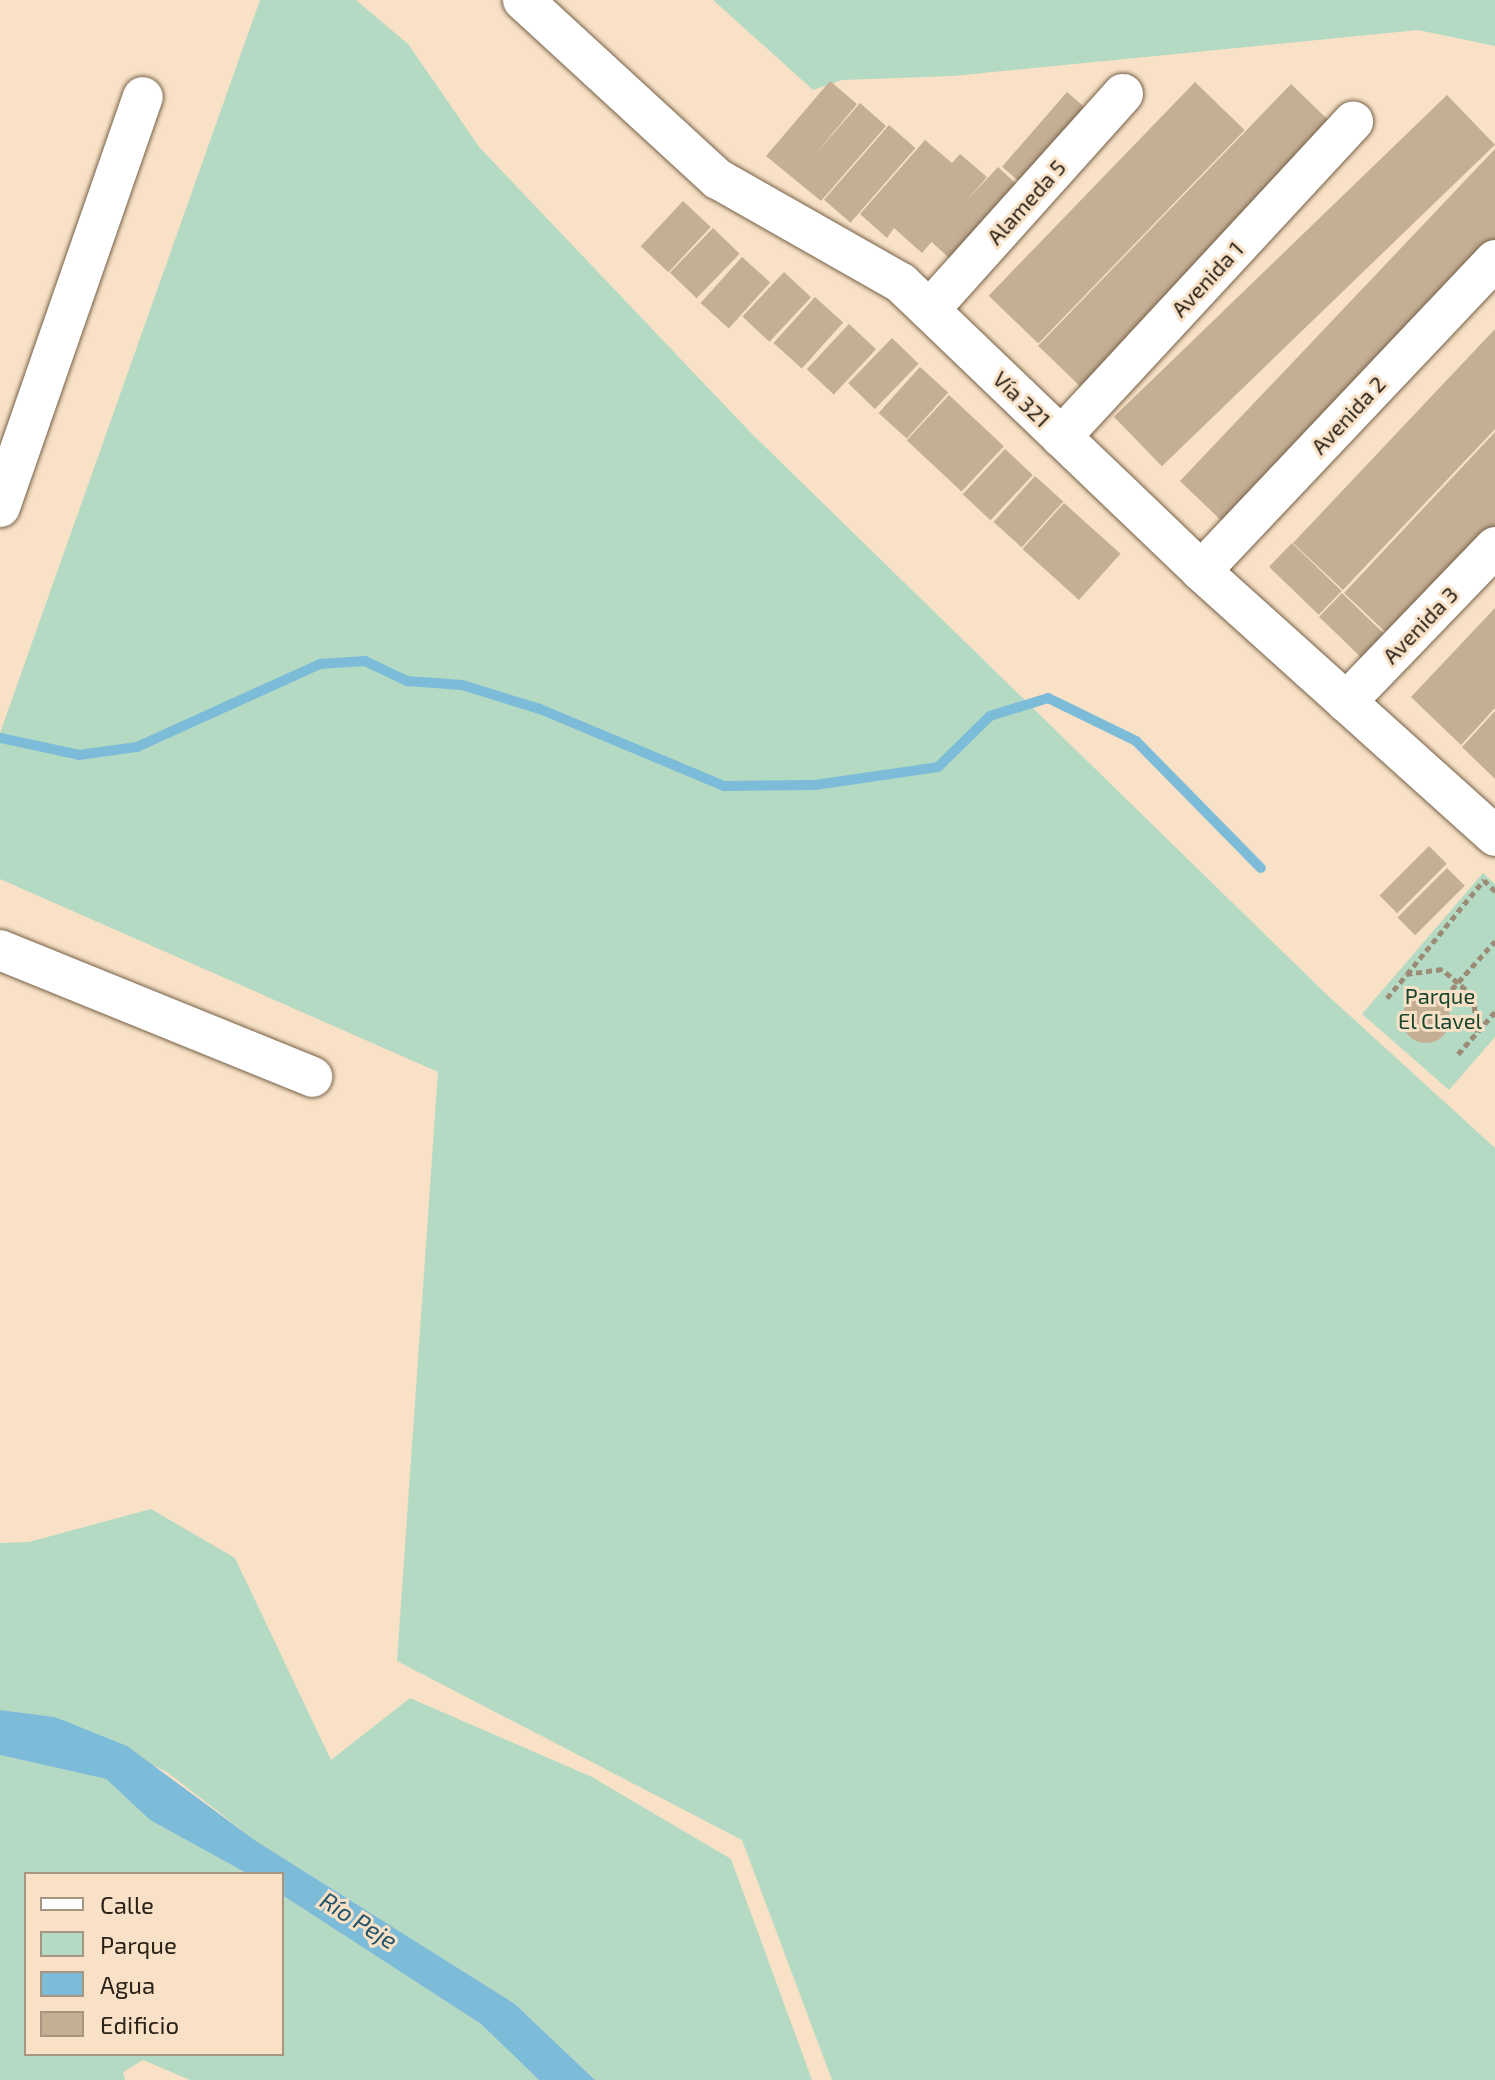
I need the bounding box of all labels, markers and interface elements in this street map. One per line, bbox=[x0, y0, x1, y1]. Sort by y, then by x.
street label: Alameda 5 bbox=[981, 154, 1071, 250]
street label: Avenida 1 bbox=[1166, 236, 1248, 322]
street label: Vía 321 bbox=[988, 365, 1056, 433]
street label: Avenida 2 bbox=[1305, 371, 1391, 459]
street label: Avenida 3 bbox=[1377, 581, 1463, 669]
park label: Parque El Clavel bbox=[1398, 982, 1482, 1034]
legend bbox=[24, 1872, 284, 2056]
water label: Río Peje bbox=[315, 1885, 403, 1955]
text: Calle bbox=[100, 1890, 154, 1919]
text: Parque bbox=[100, 1930, 177, 1959]
text: Agua bbox=[100, 1970, 155, 1999]
text: Edificio bbox=[100, 2010, 179, 2039]

